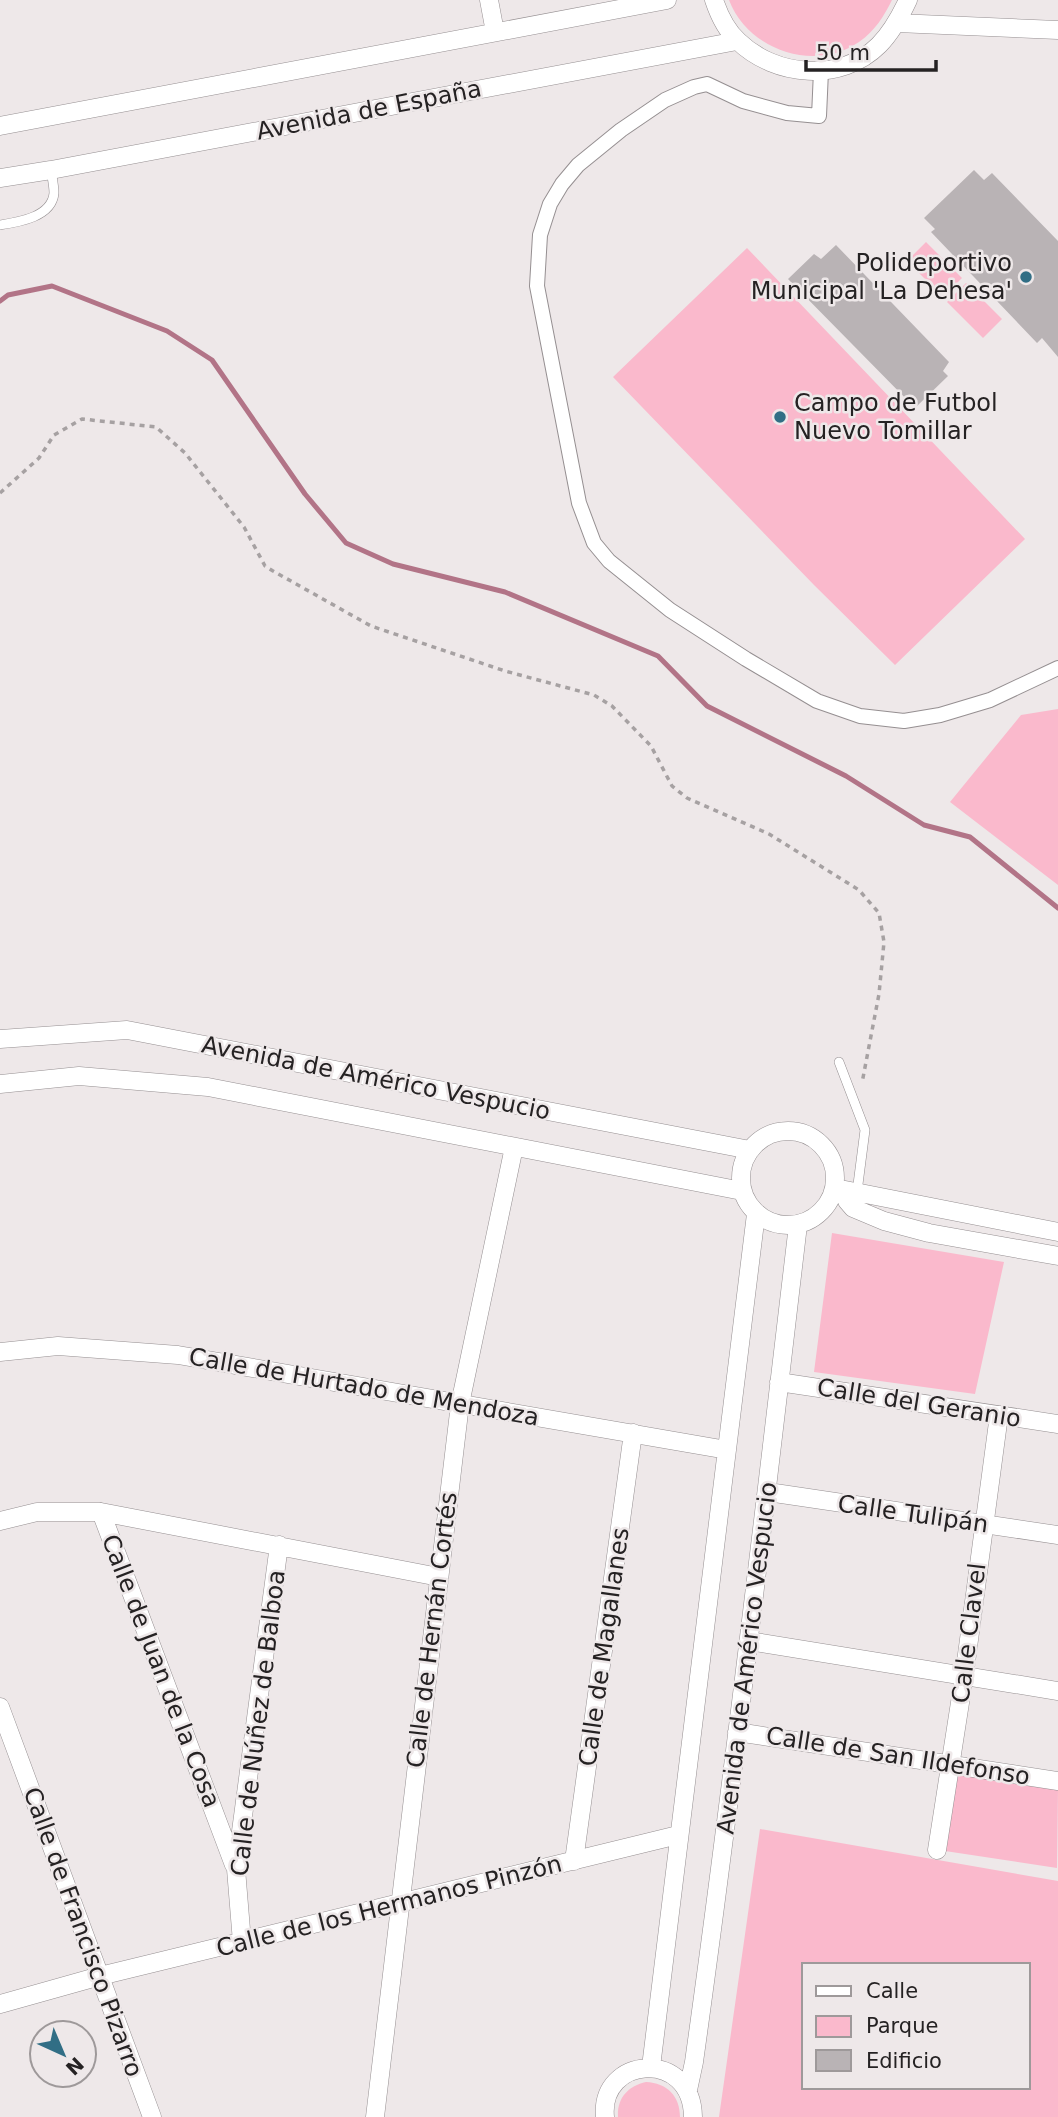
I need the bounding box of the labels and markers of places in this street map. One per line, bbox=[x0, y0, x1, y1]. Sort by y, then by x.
place label: Polideportivo Municipal 'La Dehesa' bbox=[751, 249, 1012, 305]
marker: Polideportivo Municipal 'La Dehesa' bbox=[1018, 269, 1034, 285]
place label: Campo de Futbol Nuevo Tomillar bbox=[794, 389, 998, 445]
marker: Campo de Futbol Nuevo Tomillar bbox=[772, 409, 788, 425]

